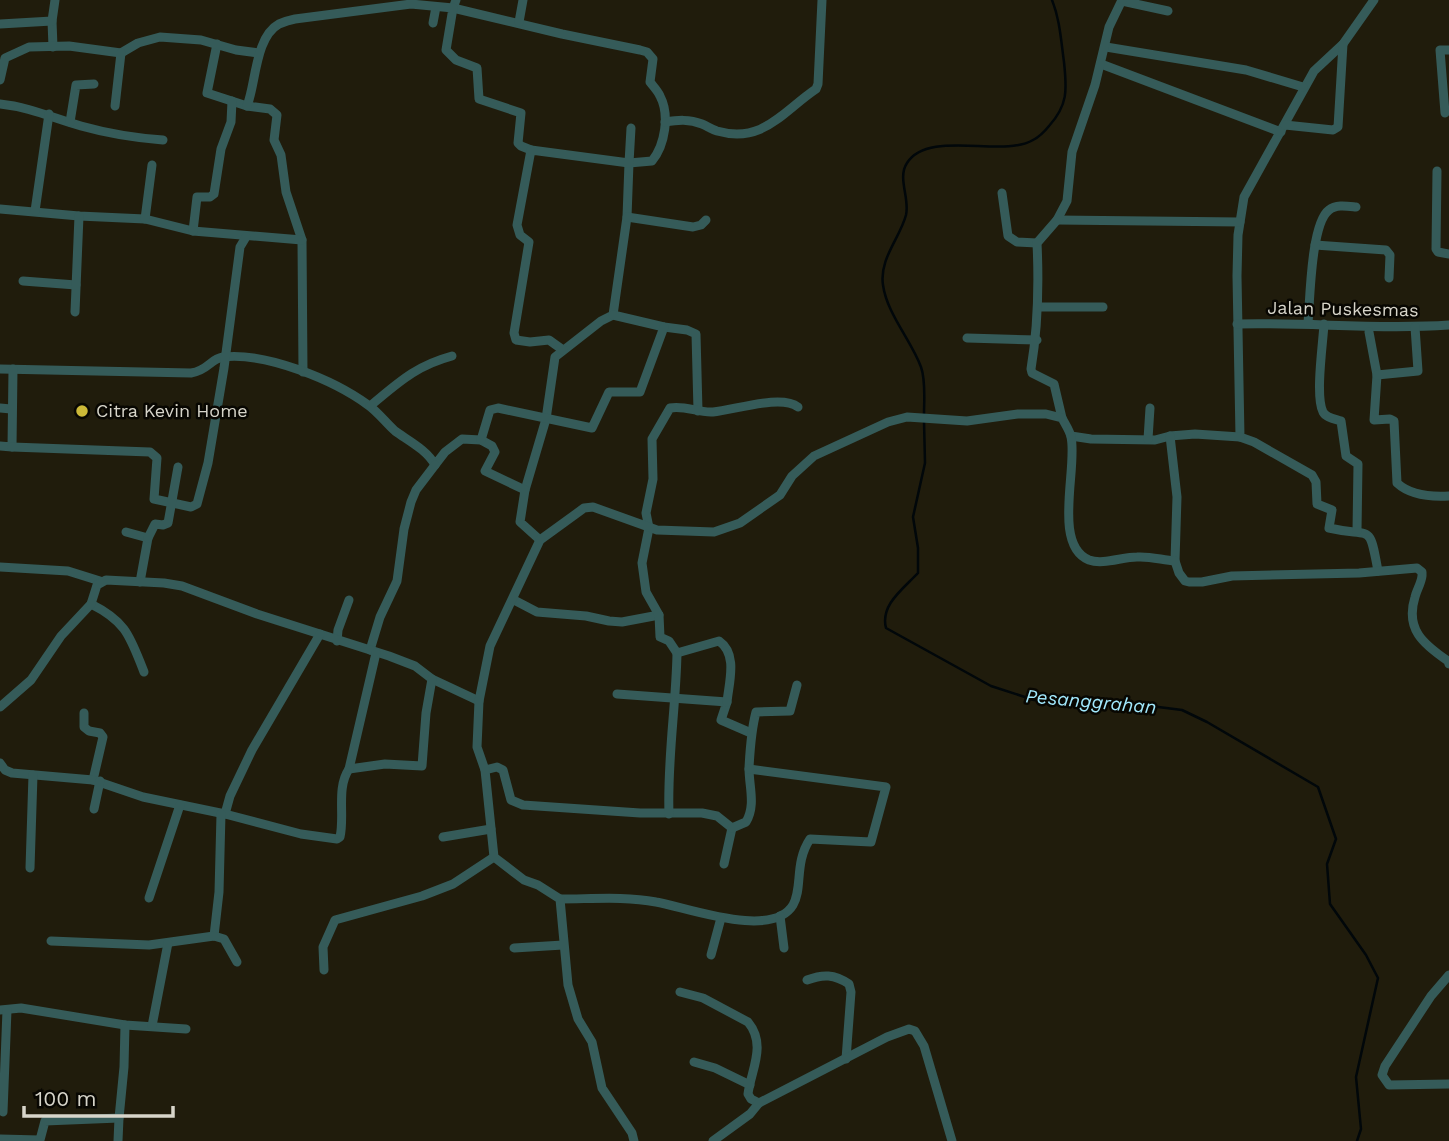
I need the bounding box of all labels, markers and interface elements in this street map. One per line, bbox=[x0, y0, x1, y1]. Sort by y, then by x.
street label: Jalan Puskesmas bbox=[1267, 297, 1419, 320]
place label: Citra Kevin Home bbox=[96, 400, 248, 421]
marker: Citra Kevin Home bbox=[74, 403, 90, 419]
water label: Pesanggrahan bbox=[1025, 684, 1157, 719]
scale bar bbox=[24, 1074, 173, 1118]
text: 100 m bbox=[35, 1086, 97, 1111]

